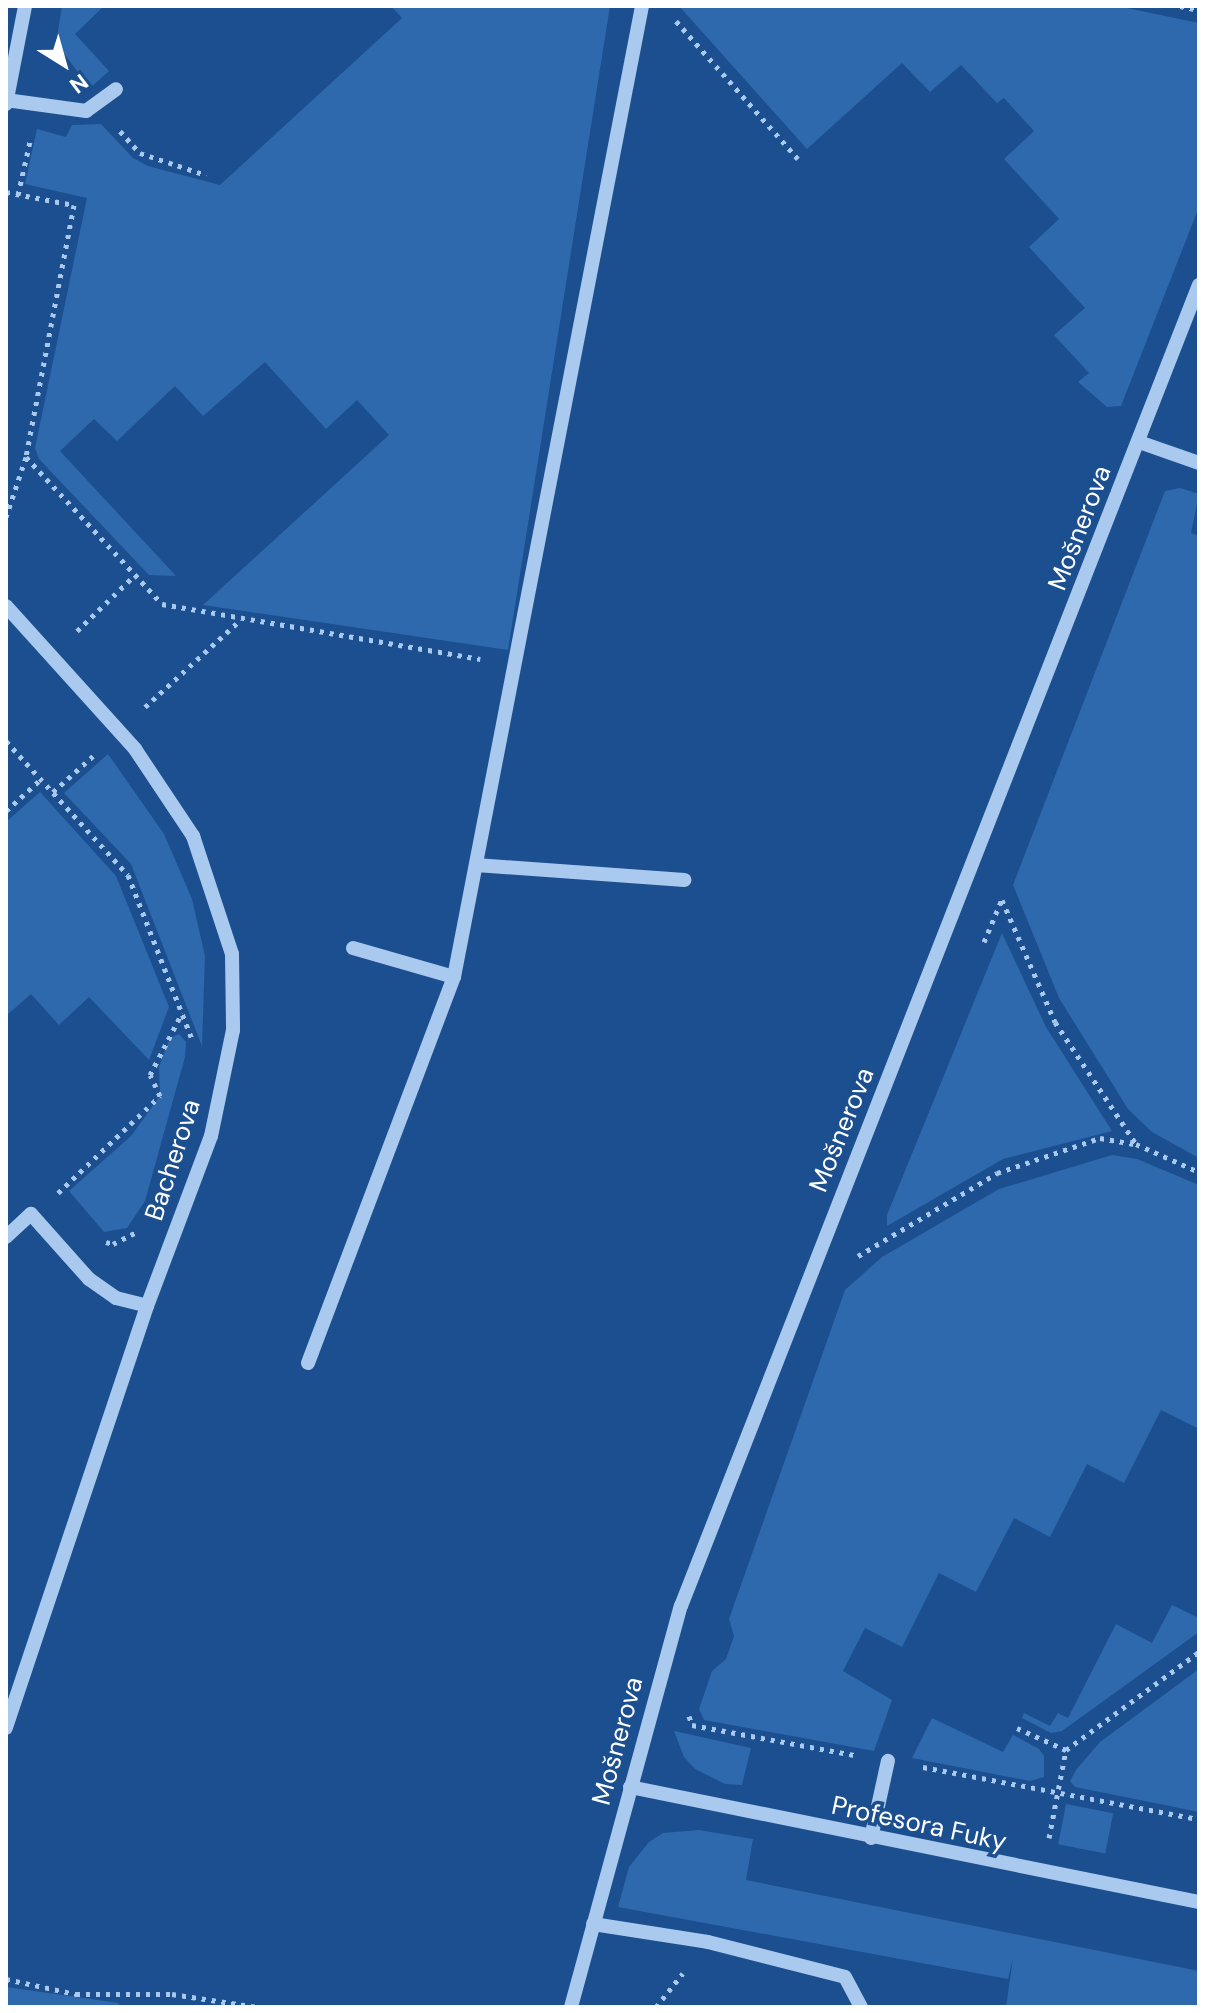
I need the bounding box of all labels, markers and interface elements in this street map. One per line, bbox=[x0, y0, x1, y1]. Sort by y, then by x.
north arrow bbox=[24, 24, 104, 104]
text: N bbox=[64, 67, 94, 100]
street label: Mošnerova bbox=[1042, 461, 1118, 595]
street label: Mošnerova bbox=[803, 1063, 881, 1197]
street label: Bacherova bbox=[139, 1095, 207, 1225]
street label: Mošnerova bbox=[586, 1674, 650, 1808]
street label: Profesora Fuky bbox=[829, 1790, 1009, 1858]

